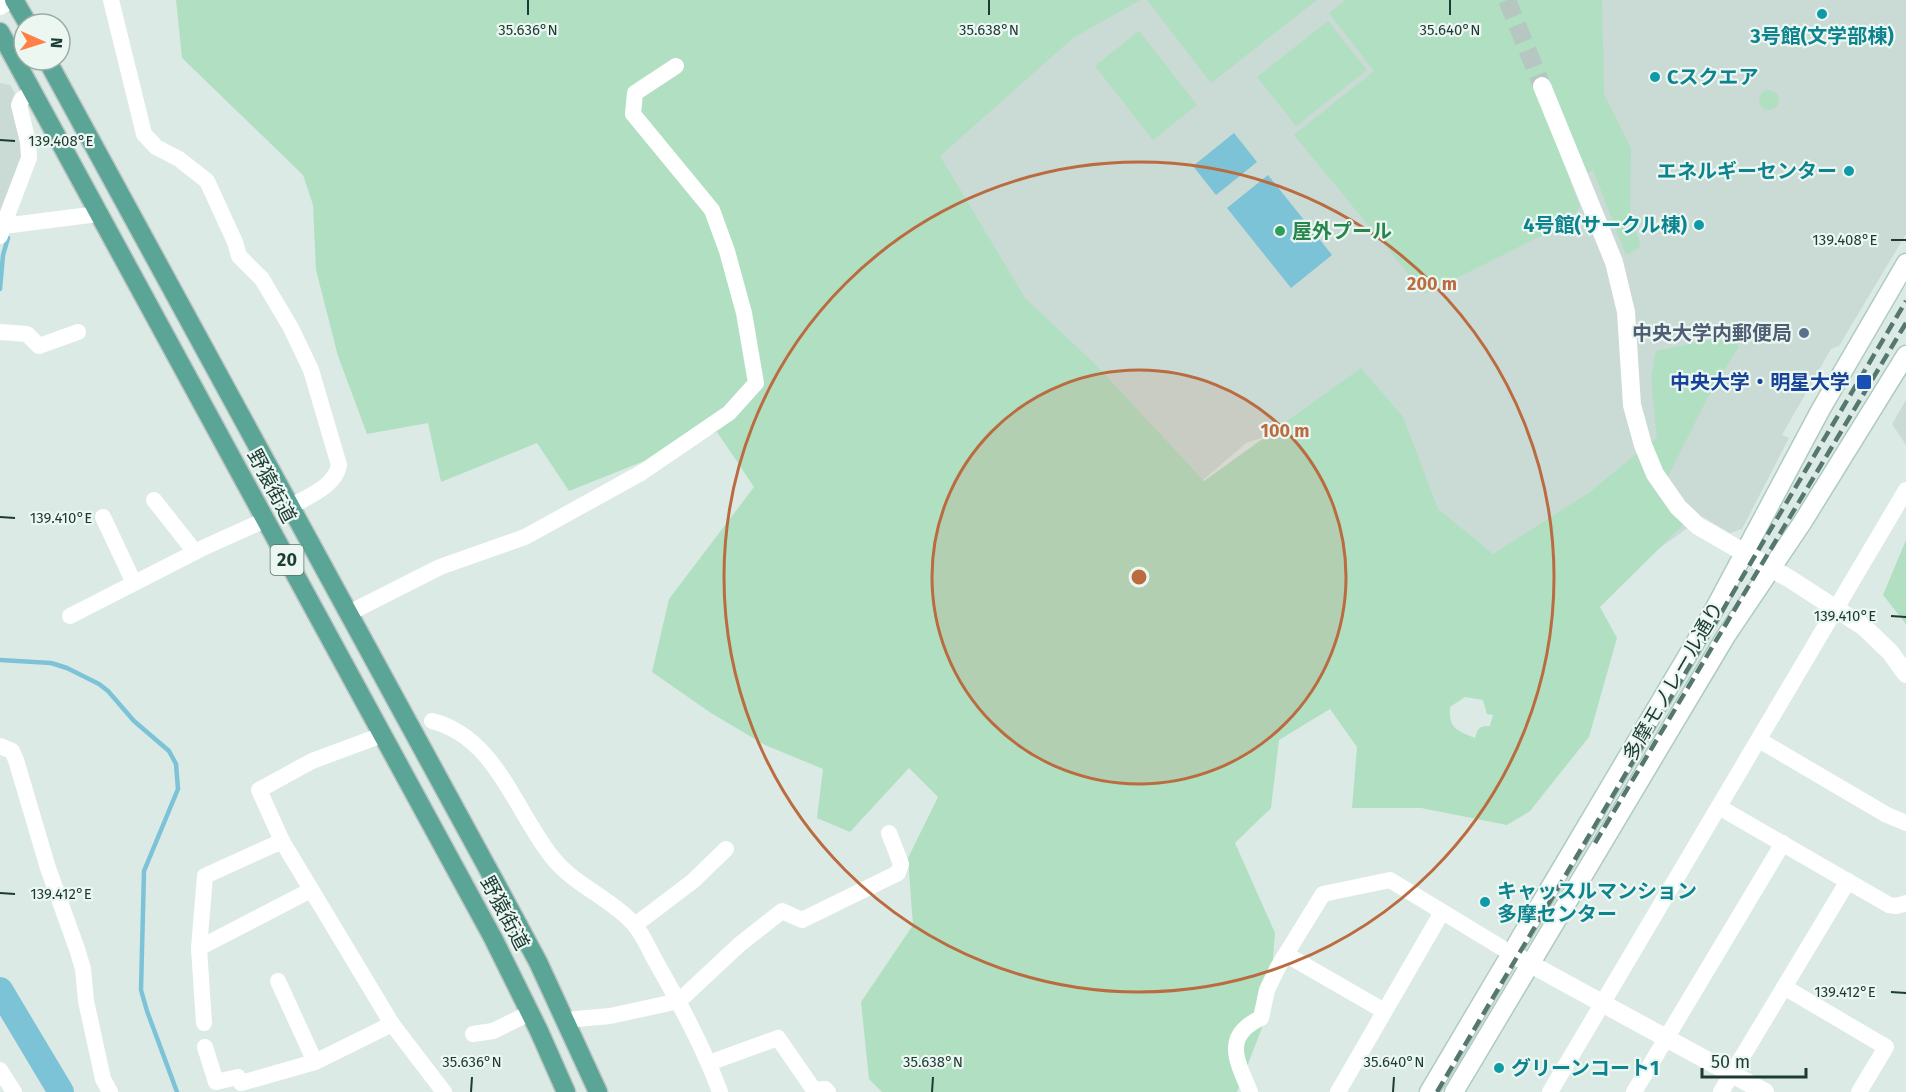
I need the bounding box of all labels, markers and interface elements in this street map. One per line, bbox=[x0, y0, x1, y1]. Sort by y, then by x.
marker: 3号館(文学部棟) bbox=[1815, 7, 1829, 21]
north arrow bbox=[12, 12, 72, 72]
text: 35.636°N bbox=[498, 21, 558, 39]
text: 35.638°N bbox=[959, 21, 1019, 39]
text: 35.640°N bbox=[1420, 21, 1480, 39]
place label: 3号館(文学部棟) bbox=[1749, 24, 1894, 48]
text: N bbox=[47, 37, 66, 49]
place label: Cスクエア bbox=[1667, 65, 1759, 89]
marker: Cスクエア bbox=[1648, 70, 1662, 84]
text: 139.408°E bbox=[28, 132, 94, 150]
place label: エネルギーセンター bbox=[1657, 159, 1837, 183]
marker: エネルギーセンター bbox=[1842, 164, 1856, 178]
place label: 4号館(サークル棟) bbox=[1523, 213, 1687, 237]
marker: 4号館(サークル棟) bbox=[1692, 218, 1706, 232]
place label: 屋外プール bbox=[1292, 219, 1392, 243]
marker: 屋外プール bbox=[1273, 224, 1287, 238]
text: 139.408°E bbox=[1812, 231, 1878, 249]
text: 200 m bbox=[1407, 273, 1457, 295]
place label: 中央大学内郵便局 bbox=[1632, 321, 1792, 345]
marker: 中央大学内郵便局 bbox=[1797, 326, 1811, 340]
place label: 中央大学・明星大学 bbox=[1670, 370, 1850, 394]
marker: 中央大学・明星大学 bbox=[1855, 373, 1873, 391]
text: 100 m bbox=[1261, 420, 1309, 442]
street label: 野猿街道 bbox=[243, 445, 301, 527]
text: 139.410°E bbox=[30, 509, 92, 527]
road number: 20 bbox=[270, 545, 304, 575]
centre of rings bbox=[1129, 567, 1149, 587]
street label: 多摩モノレール通り bbox=[1618, 597, 1728, 765]
text: 139.410°E bbox=[1814, 607, 1876, 625]
street label: 野猿街道 bbox=[476, 872, 534, 954]
place label: キャッスルマンション 多摩センター bbox=[1497, 879, 1697, 926]
text: 139.412°E bbox=[30, 885, 92, 903]
marker: キャッスルマンション 多摩センター bbox=[1478, 895, 1492, 909]
text: 139.412°E bbox=[1814, 983, 1876, 1001]
scale bar bbox=[1702, 1041, 1806, 1079]
text: 50 m bbox=[1711, 1051, 1750, 1073]
text: 35.636°N bbox=[442, 1053, 502, 1071]
text: 35.638°N bbox=[903, 1053, 963, 1071]
text: 35.640°N bbox=[1364, 1053, 1424, 1071]
place label: グリーンコート1 bbox=[1511, 1056, 1659, 1080]
marker: グリーンコート1 bbox=[1492, 1061, 1506, 1075]

